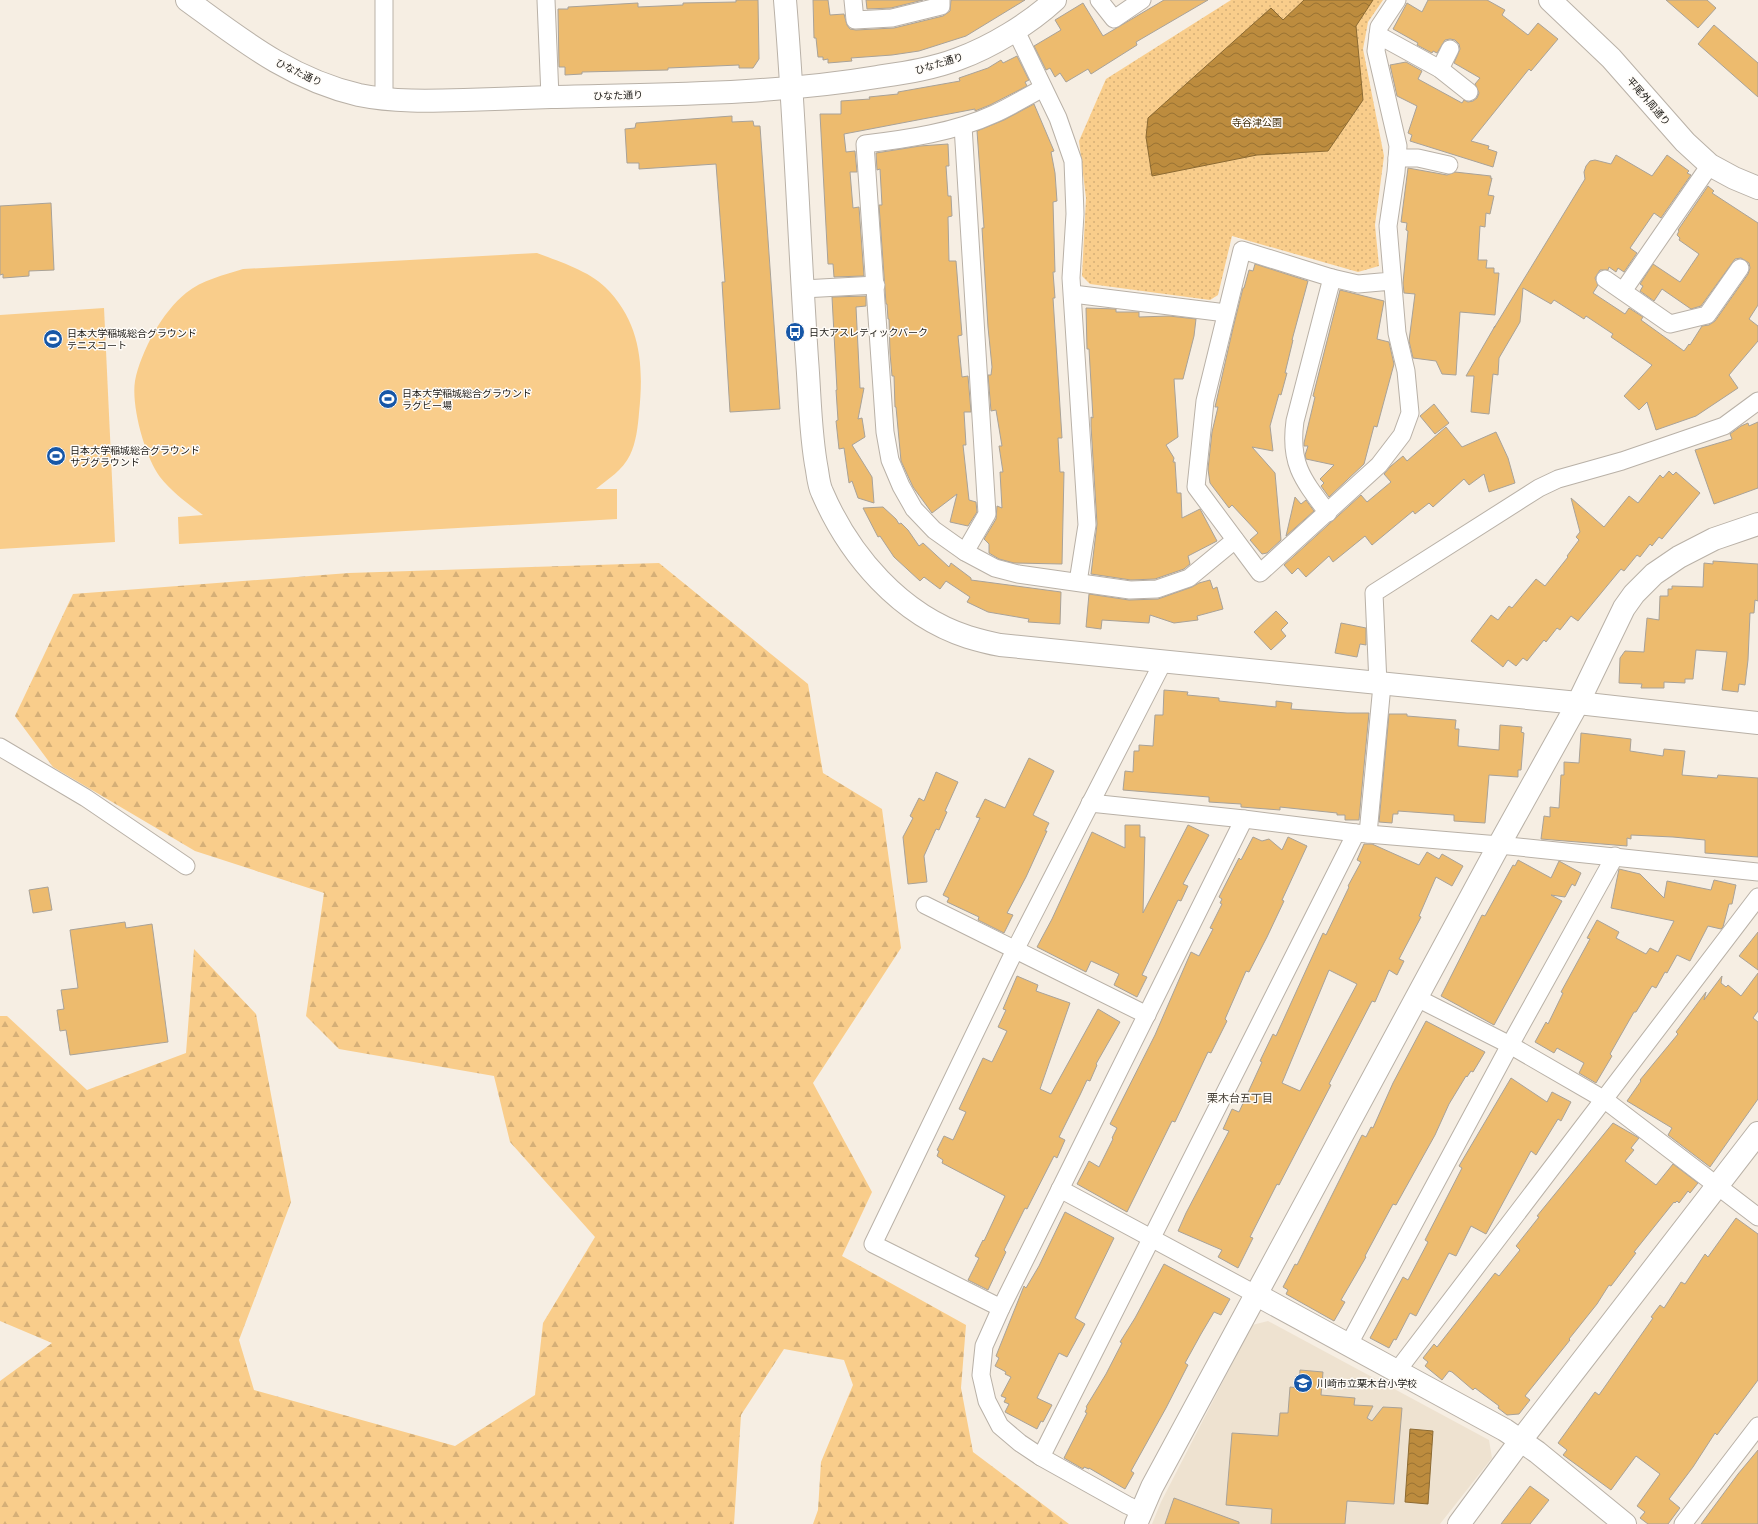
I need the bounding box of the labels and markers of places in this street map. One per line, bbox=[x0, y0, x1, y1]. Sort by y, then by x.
bus stop icon: 日大アスレティックパーク bbox=[784, 321, 806, 343]
place label: 日大アスレティックパーク bbox=[809, 326, 928, 338]
place label: 日本大学稲城総合グラウンド テニスコート bbox=[67, 327, 197, 351]
sports icon: 日本大学稲城総合グラウンド テニスコート bbox=[42, 328, 64, 350]
place label: 日本大学稲城総合グラウンド ラグビー場 bbox=[402, 387, 532, 411]
sports icon: 日本大学稲城総合グラウンド ラグビー場 bbox=[377, 388, 399, 410]
place label: 日本大学稲城総合グラウンド サブグラウンド bbox=[70, 444, 200, 468]
sports icon: 日本大学稲城総合グラウンド サブグラウンド bbox=[45, 445, 67, 467]
school or university icon: 川崎市立栗木台小学校 bbox=[1292, 1372, 1314, 1394]
place label: 川崎市立栗木台小学校 bbox=[1317, 1377, 1417, 1389]

